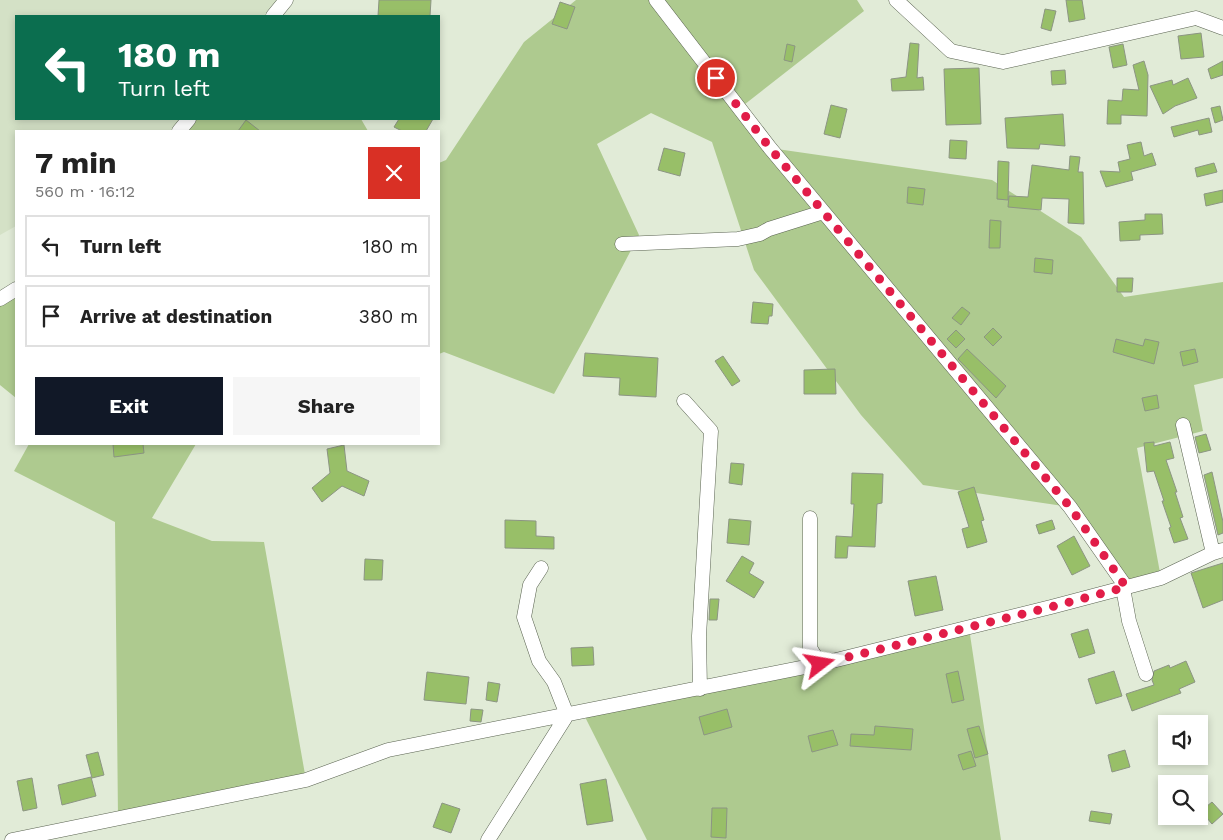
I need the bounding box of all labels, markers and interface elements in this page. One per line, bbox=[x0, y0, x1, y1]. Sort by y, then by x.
text: 180 m bbox=[118, 34, 221, 76]
icon: left bbox=[35, 35, 100, 100]
pin bbox=[695, 57, 737, 99]
icon: arrive bbox=[702, 64, 730, 92]
text: Turn left bbox=[118, 76, 210, 101]
text: 7 min bbox=[35, 145, 117, 180]
button: close bbox=[368, 147, 420, 199]
text: 560 m · 16:12 bbox=[35, 182, 135, 201]
icon: left bbox=[37, 232, 65, 260]
text: Turn left bbox=[80, 235, 161, 258]
text: 180 m bbox=[362, 235, 418, 258]
icon: arrive bbox=[37, 302, 65, 330]
text: Arrive at destination bbox=[80, 305, 272, 328]
text: 380 m bbox=[359, 305, 418, 328]
button: Exit bbox=[35, 377, 223, 435]
button: Share bbox=[233, 377, 420, 435]
position arrow bbox=[793, 637, 845, 689]
map controls bbox=[1158, 715, 1208, 825]
button: sound bbox=[1158, 715, 1208, 765]
button: search bbox=[1158, 775, 1208, 825]

